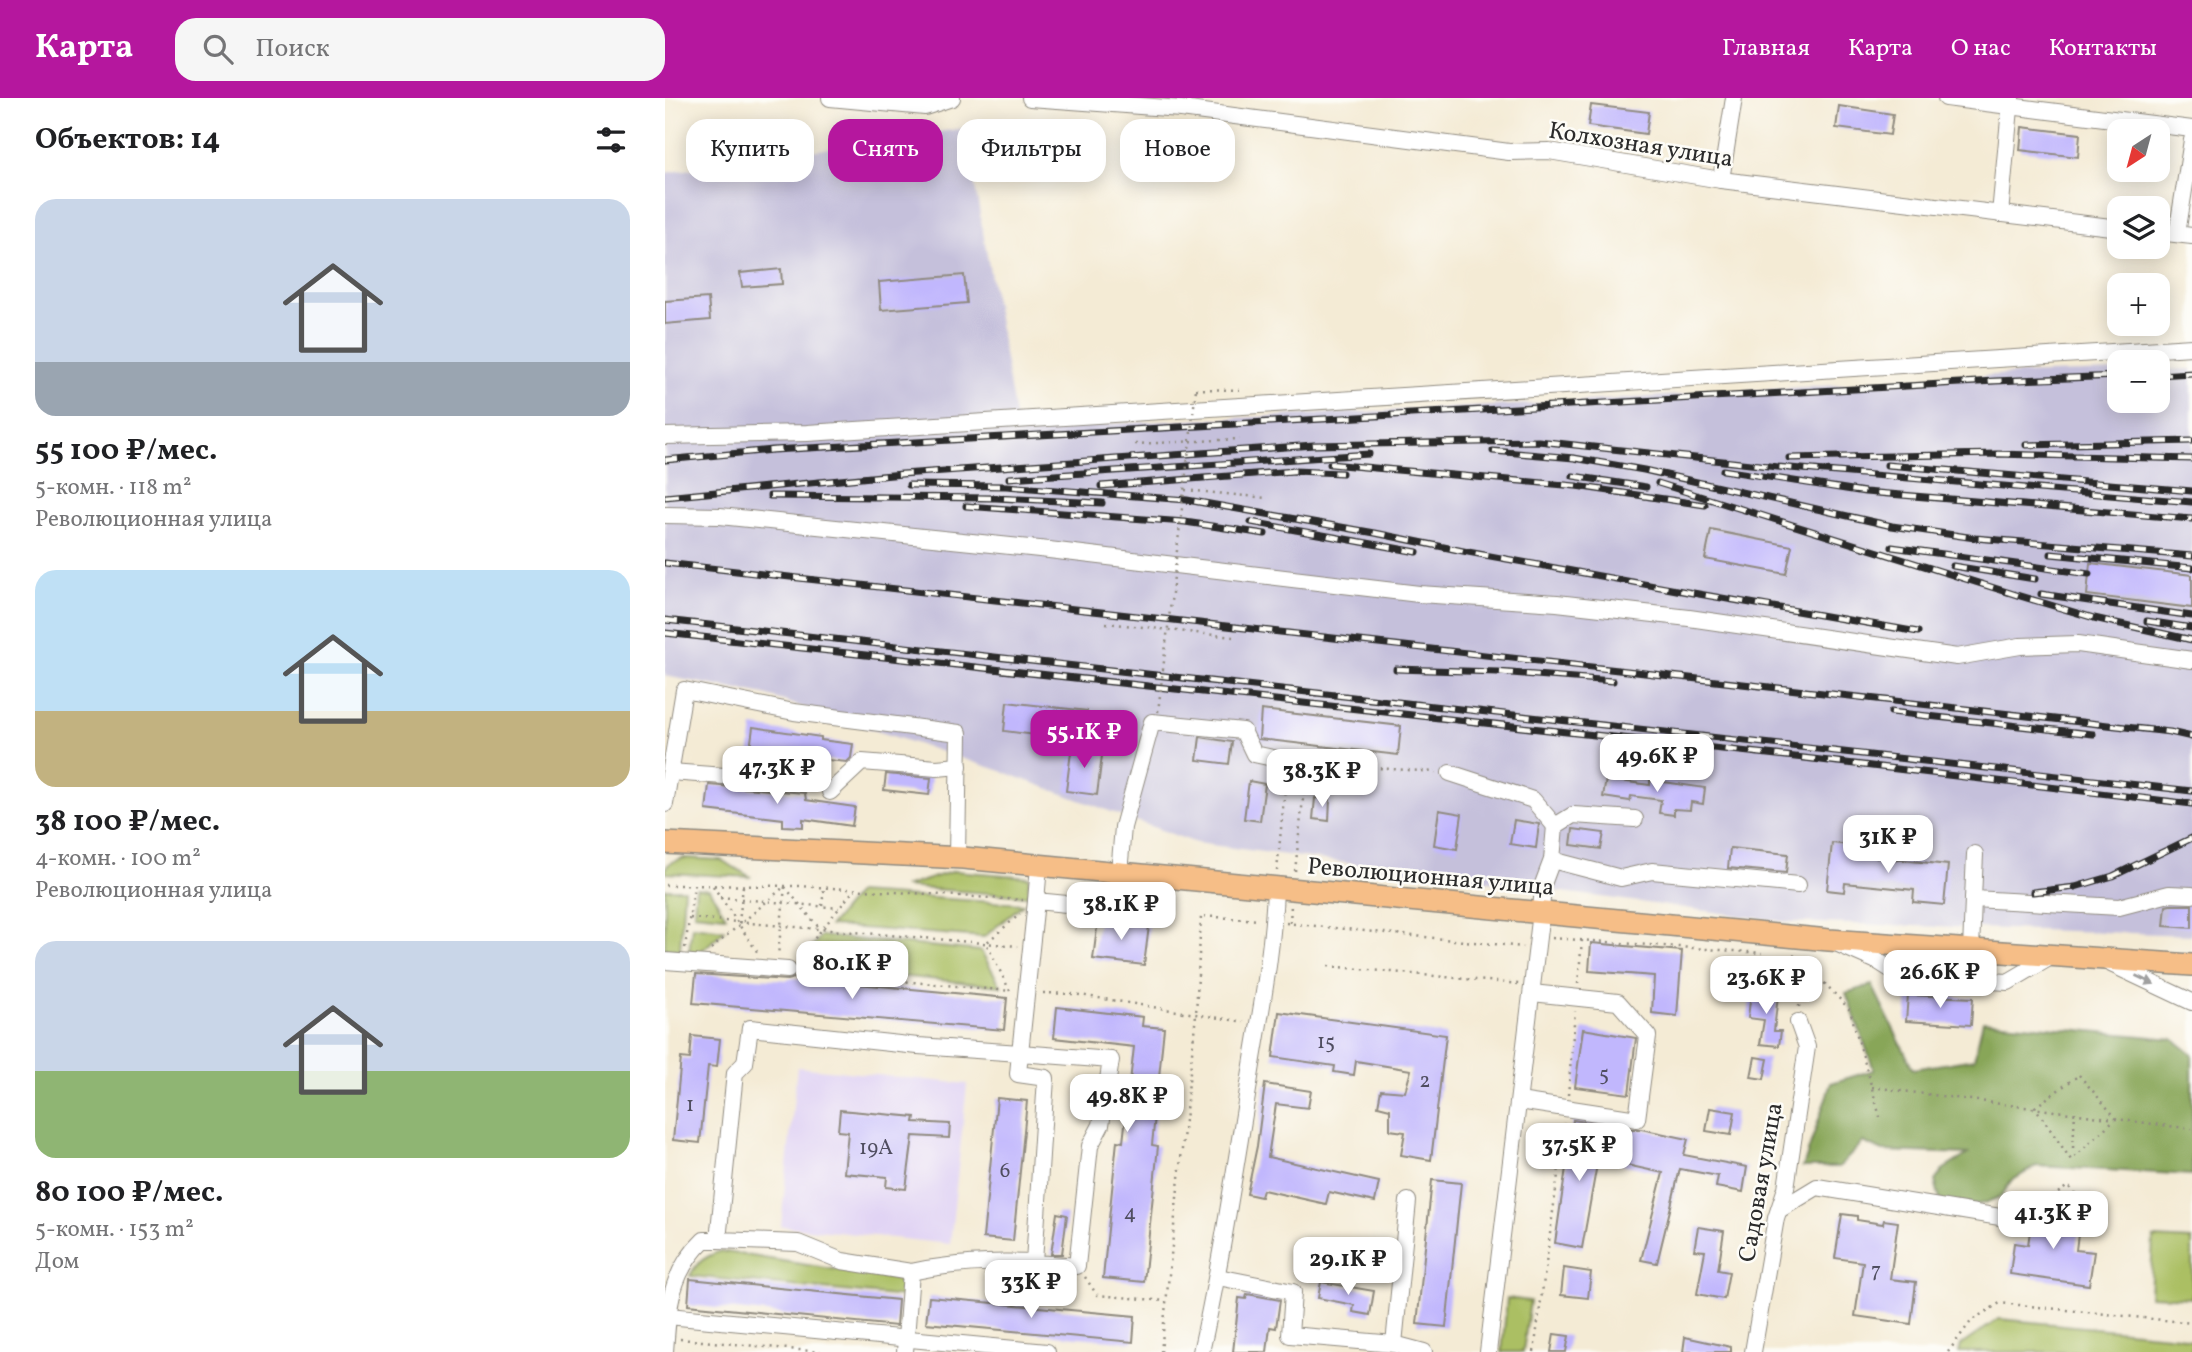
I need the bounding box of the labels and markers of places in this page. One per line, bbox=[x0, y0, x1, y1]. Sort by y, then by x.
pin: 55.1K ₽ bbox=[1019, 710, 1149, 770]
pin: 49.6K ₽ bbox=[1592, 734, 1722, 794]
pin: 47.3K ₽ bbox=[712, 746, 842, 806]
pin: 38.3K ₽ bbox=[1257, 750, 1387, 809]
pin: 31K ₽ bbox=[1839, 816, 1937, 875]
pin: 38.1K ₽ bbox=[1056, 882, 1186, 942]
pin: 80.1K ₽ bbox=[787, 942, 917, 1001]
pin: 26.6K ₽ bbox=[1875, 950, 2005, 1010]
pin: 23.6K ₽ bbox=[1701, 956, 1831, 1016]
pin: 49.8K ₽ bbox=[1062, 1074, 1192, 1134]
pin: 37.5K ₽ bbox=[1514, 1124, 1644, 1183]
pin: 41.3K ₽ bbox=[1988, 1192, 2118, 1251]
pin: 29.1K ₽ bbox=[1283, 1238, 1413, 1297]
pin: 33K ₽ bbox=[982, 1260, 1080, 1320]

